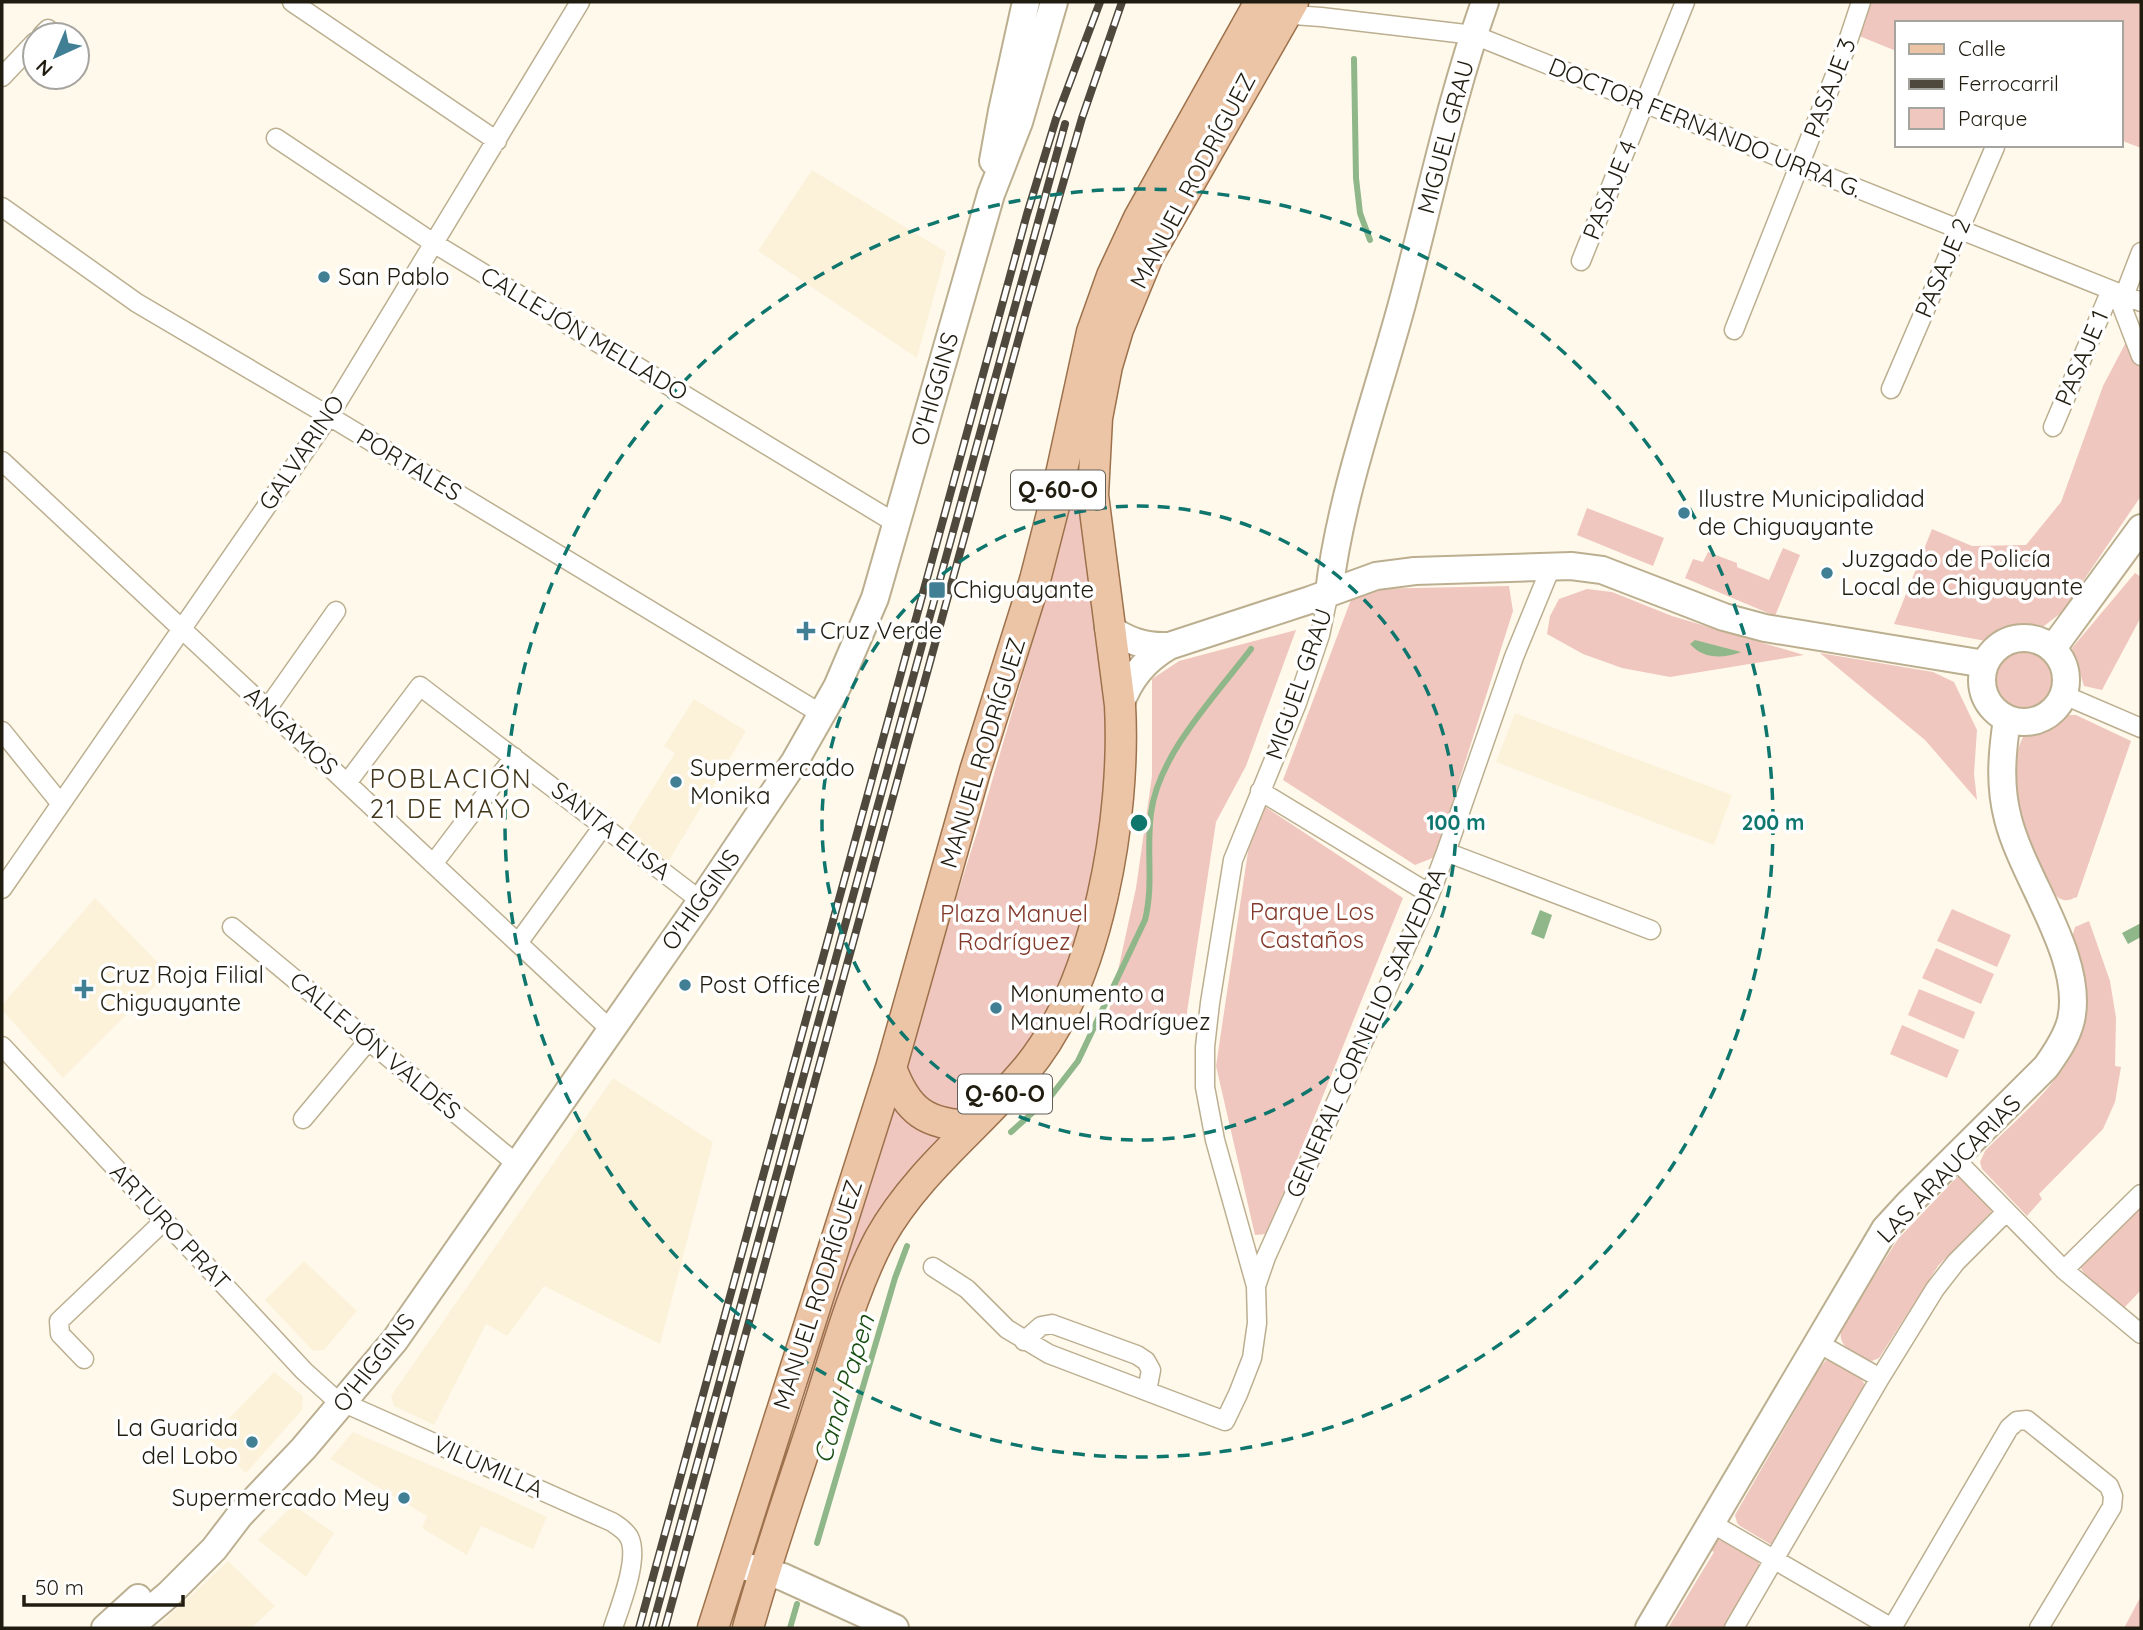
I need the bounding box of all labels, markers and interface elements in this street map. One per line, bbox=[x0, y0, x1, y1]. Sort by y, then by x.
north arrow bbox=[21, 21, 91, 91]
legend bbox=[1895, 21, 2122, 147]
street label: PASAJE 3 bbox=[1796, 34, 1862, 142]
text: Calle bbox=[1958, 35, 2006, 61]
street label: DOCTOR FERNANDO URRA G. bbox=[1545, 50, 1866, 204]
text: N bbox=[31, 55, 58, 82]
street label: MIGUEL GRAU bbox=[1410, 57, 1480, 217]
street label: MANUEL RODRÍGUEZ bbox=[1123, 68, 1262, 293]
text: Ferrocarril bbox=[1958, 70, 2059, 96]
text: Parque bbox=[1958, 105, 2027, 131]
street label: PASAJE 4 bbox=[1576, 136, 1643, 244]
street label: PASAJE 2 bbox=[1908, 213, 1976, 322]
street label: CALLEJÓN MELLADO bbox=[475, 259, 694, 407]
place label: San Pablo bbox=[338, 261, 450, 291]
marker: San Pablo bbox=[316, 269, 332, 285]
street label: PASAJE 1 bbox=[2048, 305, 2115, 410]
street label: O'HIGGINS bbox=[904, 329, 965, 449]
street label: GALVARINO bbox=[252, 389, 351, 516]
street label: PORTALES bbox=[352, 421, 467, 507]
road number: Q-60-O bbox=[1011, 470, 1105, 510]
place label: Ilustre Municipalidad de Chiguayante bbox=[1698, 483, 1925, 541]
marker: Ilustre Municipalidad de Chiguayante bbox=[1676, 505, 1692, 521]
place label: Juzgado de Policía Local de Chiguayante bbox=[1841, 543, 2083, 601]
marker: Juzgado de Policía Local de Chiguayante bbox=[1819, 565, 1835, 581]
place label: Chiguayante bbox=[953, 574, 1094, 604]
marker: Chiguayante bbox=[927, 580, 947, 600]
street label: MIGUEL GRAU bbox=[1258, 604, 1338, 763]
place label: Cruz Verde bbox=[820, 615, 942, 645]
marker: Cruz Verde bbox=[798, 623, 814, 639]
street label: MANUEL RODRÍGUEZ bbox=[933, 634, 1031, 872]
street label: ANGAMOS bbox=[239, 679, 345, 781]
place label: Supermercado Monika bbox=[690, 752, 855, 810]
district label: POBLACIÓN 21 DE MAYO bbox=[369, 762, 533, 825]
street label: SANTA ELISA bbox=[546, 774, 677, 886]
marker: Supermercado Monika bbox=[668, 774, 684, 790]
text: 100 m bbox=[1426, 809, 1486, 835]
text: 200 m bbox=[1742, 809, 1804, 835]
centre of rings bbox=[1127, 811, 1151, 835]
street label: O'HIGGINS bbox=[654, 843, 746, 956]
street label: GENERAL CORNELIO SAAVEDRA bbox=[1279, 863, 1452, 1202]
park label: Parque Los Castaños bbox=[1250, 896, 1374, 954]
park label: Plaza Manuel Rodríguez bbox=[940, 898, 1088, 956]
place label: Cruz Roja Filial Chiguayante bbox=[100, 959, 264, 1017]
street label: CALLEJÓN VALDÉS bbox=[284, 965, 467, 1126]
place label: Post Office bbox=[699, 969, 820, 999]
marker: Post Office bbox=[677, 977, 693, 993]
place label: Monumento a Manuel Rodríguez bbox=[1010, 978, 1210, 1036]
marker: Cruz Roja Filial Chiguayante bbox=[74, 979, 94, 999]
marker: Monumento a Manuel Rodríguez bbox=[988, 1000, 1004, 1016]
road number: Q-60-O bbox=[958, 1074, 1052, 1114]
street label: LAS ARAUCARIAS bbox=[1870, 1088, 2027, 1249]
street label: ARTURO PRAT bbox=[104, 1157, 237, 1296]
street label: MANUEL RODRÍGUEZ bbox=[766, 1176, 868, 1413]
street label: O'HIGGINS bbox=[325, 1307, 421, 1418]
water label: Canal Papen bbox=[805, 1310, 882, 1467]
place label: La Guarida del Lobo bbox=[116, 1412, 238, 1470]
street label: VILUMILLA bbox=[428, 1428, 549, 1504]
marker: La Guarida del Lobo bbox=[244, 1434, 260, 1450]
place label: Supermercado Mey bbox=[172, 1482, 390, 1512]
marker: Supermercado Mey bbox=[396, 1490, 412, 1506]
scale bar bbox=[24, 1564, 184, 1608]
text: 50 m bbox=[35, 1574, 84, 1600]

